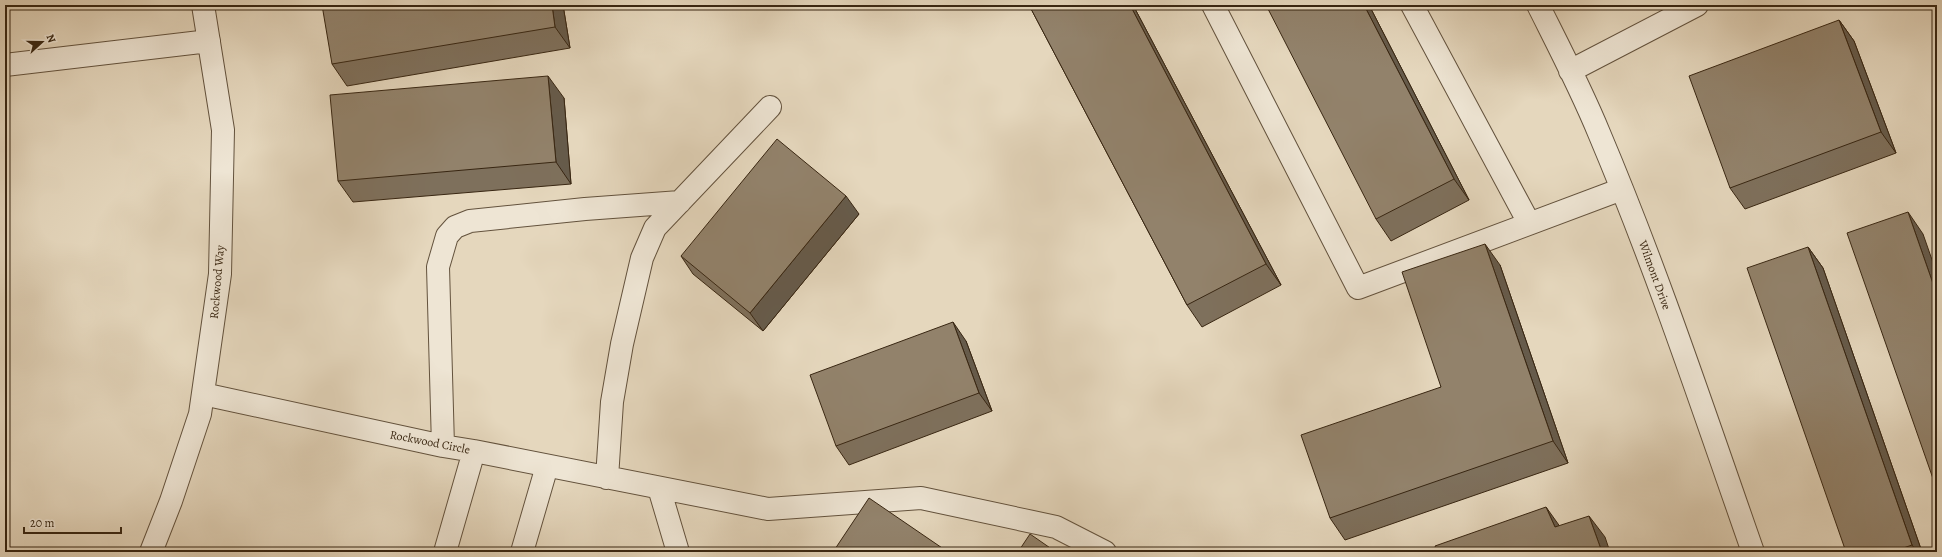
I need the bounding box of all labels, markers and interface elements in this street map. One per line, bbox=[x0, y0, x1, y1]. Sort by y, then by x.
north arrow bbox=[22, 22, 62, 62]
text: N bbox=[42, 32, 59, 45]
street label: Wilmont Drive bbox=[1635, 237, 1675, 312]
street label: Rockwood Way bbox=[206, 244, 228, 320]
street label: Rockwood Circle bbox=[388, 426, 472, 458]
scale bar bbox=[24, 509, 121, 535]
text: 20 m bbox=[30, 515, 54, 531]

